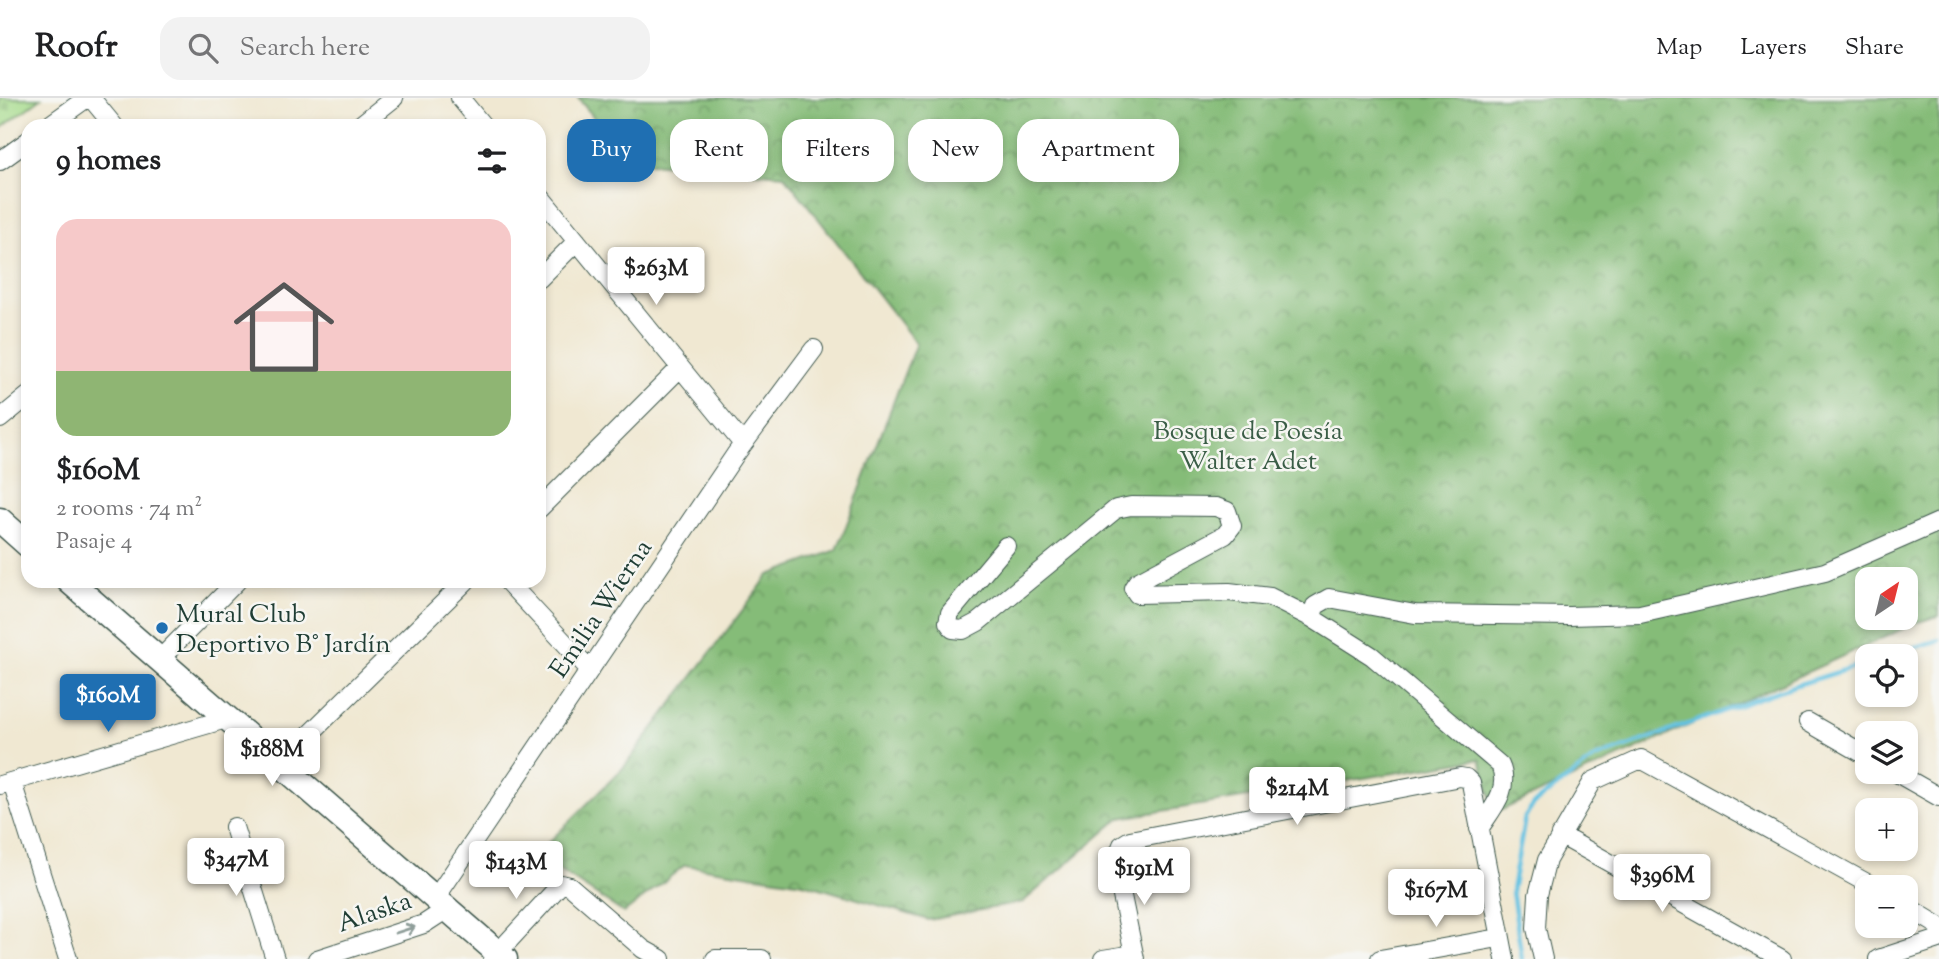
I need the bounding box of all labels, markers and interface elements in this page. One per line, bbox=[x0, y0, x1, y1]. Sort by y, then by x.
search box bbox=[160, 17, 650, 80]
text: Roofr bbox=[35, 24, 118, 72]
icon: search bbox=[184, 29, 222, 67]
text: Search here bbox=[240, 30, 370, 67]
text: Map bbox=[1656, 31, 1702, 65]
text: Layers bbox=[1740, 31, 1807, 65]
text: Share bbox=[1845, 31, 1904, 65]
chip: Buy bbox=[567, 119, 656, 182]
chip: Rent bbox=[670, 119, 768, 182]
chip: Filters bbox=[782, 119, 894, 182]
chip: New bbox=[908, 119, 1003, 182]
chip: Apartment bbox=[1017, 119, 1179, 182]
text: 9 homes bbox=[56, 140, 161, 183]
icon: filters bbox=[473, 142, 511, 180]
pin: $263M bbox=[607, 248, 705, 307]
text: $263M bbox=[624, 253, 688, 286]
icon: home bbox=[221, 264, 347, 390]
park label: Bosque de Poesía Walter Adet bbox=[1153, 414, 1343, 481]
text: $160M bbox=[56, 450, 140, 493]
text: 2 rooms · 74 m² bbox=[56, 493, 202, 526]
text: Pasaje 4 bbox=[56, 526, 132, 559]
street label: Emilia Wierna bbox=[542, 532, 662, 686]
north arrow bbox=[1855, 567, 1918, 630]
map controls bbox=[1855, 567, 1918, 938]
place label: Mural Club Deportivo B° Jardín bbox=[176, 597, 391, 664]
marker: Mural Club Deportivo B° Jardín bbox=[154, 620, 170, 636]
button: locate bbox=[1855, 644, 1918, 707]
pin: $160M bbox=[59, 674, 157, 734]
text: $160M bbox=[76, 680, 140, 713]
button: layers bbox=[1855, 721, 1918, 784]
pin: $188M bbox=[223, 728, 321, 788]
text: $188M bbox=[240, 734, 304, 767]
pin: $214M bbox=[1248, 768, 1346, 827]
text: $214M bbox=[1265, 773, 1329, 806]
button: + bbox=[1855, 798, 1918, 861]
pin: $347M bbox=[187, 838, 285, 898]
pin: $143M bbox=[467, 842, 565, 901]
text: $347M bbox=[203, 844, 269, 877]
text: $143M bbox=[485, 847, 547, 880]
pin: $191M bbox=[1095, 848, 1193, 907]
text: $191M bbox=[1114, 853, 1174, 886]
pin: $396M bbox=[1613, 854, 1711, 914]
text: $396M bbox=[1629, 860, 1695, 893]
pin: $167M bbox=[1387, 870, 1485, 929]
text: $167M bbox=[1404, 875, 1468, 908]
button: − bbox=[1855, 875, 1918, 938]
street label: Alaska bbox=[333, 883, 417, 943]
one-way arrow bbox=[394, 923, 416, 936]

